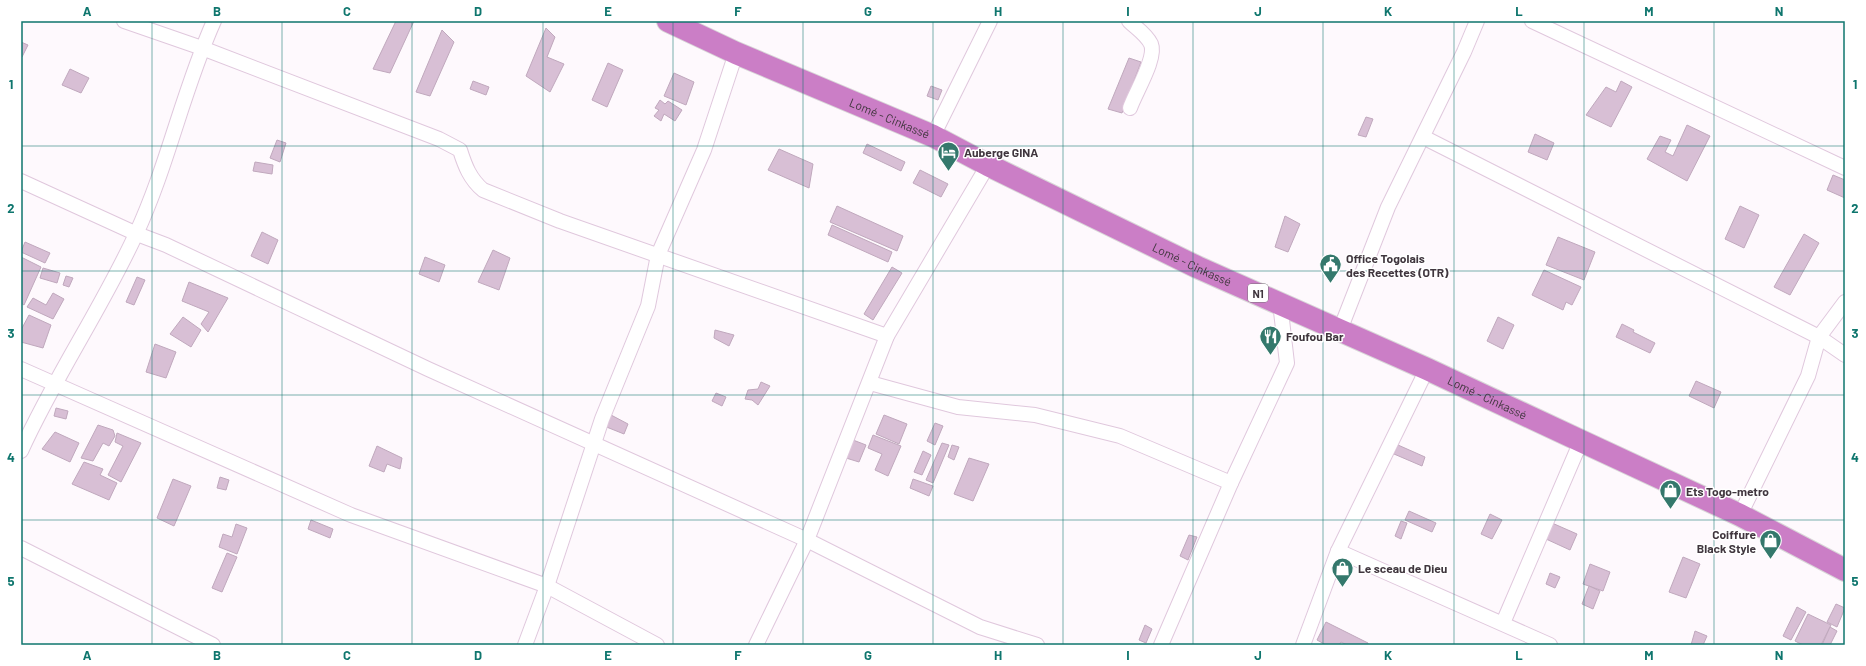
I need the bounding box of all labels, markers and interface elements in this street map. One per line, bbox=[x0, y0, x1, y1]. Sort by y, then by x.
text: A bbox=[83, 3, 92, 19]
text: B bbox=[213, 3, 221, 19]
text: C bbox=[343, 3, 351, 19]
text: D bbox=[474, 3, 482, 19]
text: E bbox=[604, 3, 612, 19]
text: F bbox=[734, 3, 742, 19]
text: G bbox=[864, 3, 872, 19]
text: H bbox=[994, 3, 1002, 19]
text: I bbox=[1126, 3, 1130, 19]
text: J bbox=[1254, 3, 1262, 19]
text: K bbox=[1384, 3, 1392, 19]
text: L bbox=[1515, 3, 1523, 19]
text: M bbox=[1644, 3, 1654, 19]
text: N bbox=[1775, 3, 1783, 19]
text: 1 bbox=[9, 76, 13, 92]
text: 1 bbox=[1853, 76, 1857, 92]
street label: Lomé - Cinkassé bbox=[847, 95, 932, 141]
hotel icon: Auberge GINA bbox=[936, 139, 962, 172]
place label: Auberge GINA bbox=[964, 145, 1038, 159]
text: 2 bbox=[7, 200, 15, 216]
text: 2 bbox=[1851, 200, 1859, 216]
street label: Lomé - Cinkassé bbox=[1150, 239, 1234, 289]
place label: Office Togolais des Recettes (OTR) bbox=[1346, 251, 1449, 279]
public building icon: Office Togolais des Recettes (OTR) bbox=[1317, 252, 1343, 285]
road number: N1 bbox=[1248, 284, 1268, 302]
restaurant icon: Foufou Bar bbox=[1258, 323, 1284, 356]
text: 3 bbox=[7, 325, 15, 341]
text: 3 bbox=[1851, 325, 1859, 341]
place label: Foufou Bar bbox=[1286, 329, 1344, 343]
street label: Lomé - Cinkassé bbox=[1446, 373, 1529, 422]
text: 4 bbox=[7, 449, 15, 465]
text: 4 bbox=[1851, 449, 1859, 465]
shop icon: Ets Togo-metro bbox=[1657, 478, 1683, 511]
place label: Ets Togo-metro bbox=[1686, 484, 1769, 498]
place label: Coiffure Black Style bbox=[1697, 527, 1756, 555]
shop icon: Coiffure Black Style bbox=[1758, 528, 1784, 561]
shop icon: Le sceau de Dieu bbox=[1329, 555, 1355, 588]
place label: Le sceau de Dieu bbox=[1358, 561, 1447, 575]
text: 5 bbox=[7, 573, 15, 589]
text: 5 bbox=[1851, 573, 1859, 589]
text: A bbox=[83, 647, 92, 663]
text: B bbox=[213, 647, 221, 663]
text: C bbox=[343, 647, 351, 663]
text: D bbox=[474, 647, 482, 663]
text: E bbox=[604, 647, 612, 663]
text: F bbox=[734, 647, 742, 663]
text: G bbox=[864, 647, 872, 663]
text: H bbox=[994, 647, 1002, 663]
text: I bbox=[1126, 647, 1130, 663]
text: J bbox=[1254, 647, 1262, 663]
text: K bbox=[1384, 647, 1392, 663]
text: L bbox=[1515, 647, 1523, 663]
text: M bbox=[1644, 647, 1654, 663]
text: N bbox=[1775, 647, 1783, 663]

